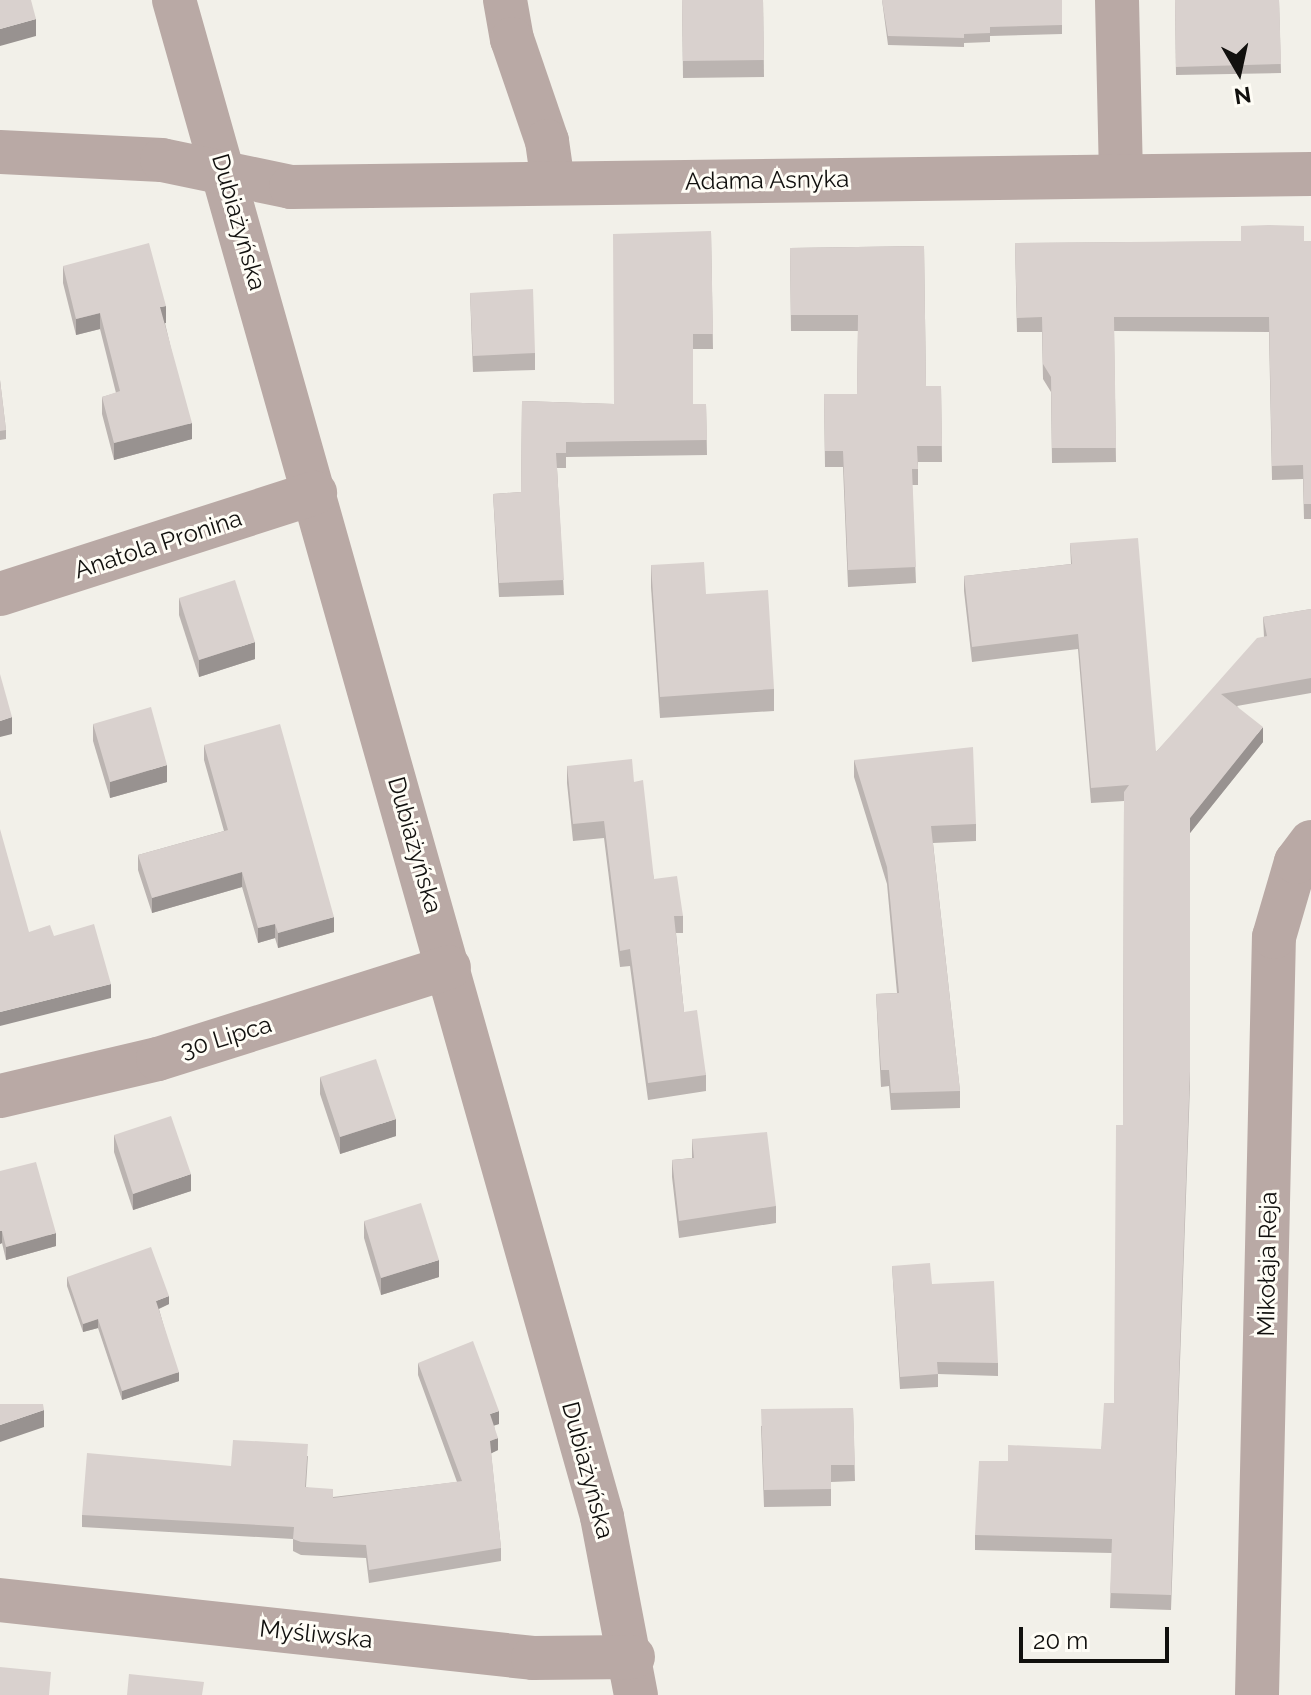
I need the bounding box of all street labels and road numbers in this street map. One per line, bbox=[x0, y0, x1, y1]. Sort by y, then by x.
street label: Dubiażyńska bbox=[206, 150, 272, 294]
street label: Adama Asnyka bbox=[684, 164, 850, 196]
street label: Anatola Pronina bbox=[71, 503, 245, 585]
street label: Dubiażyńska bbox=[382, 773, 448, 917]
street label: 30 Lipca bbox=[177, 1010, 275, 1064]
street label: Mikołaja Reja bbox=[1251, 1191, 1283, 1337]
street label: Dubiażyńska bbox=[556, 1398, 620, 1542]
street label: Myśliwska bbox=[258, 1614, 374, 1654]

